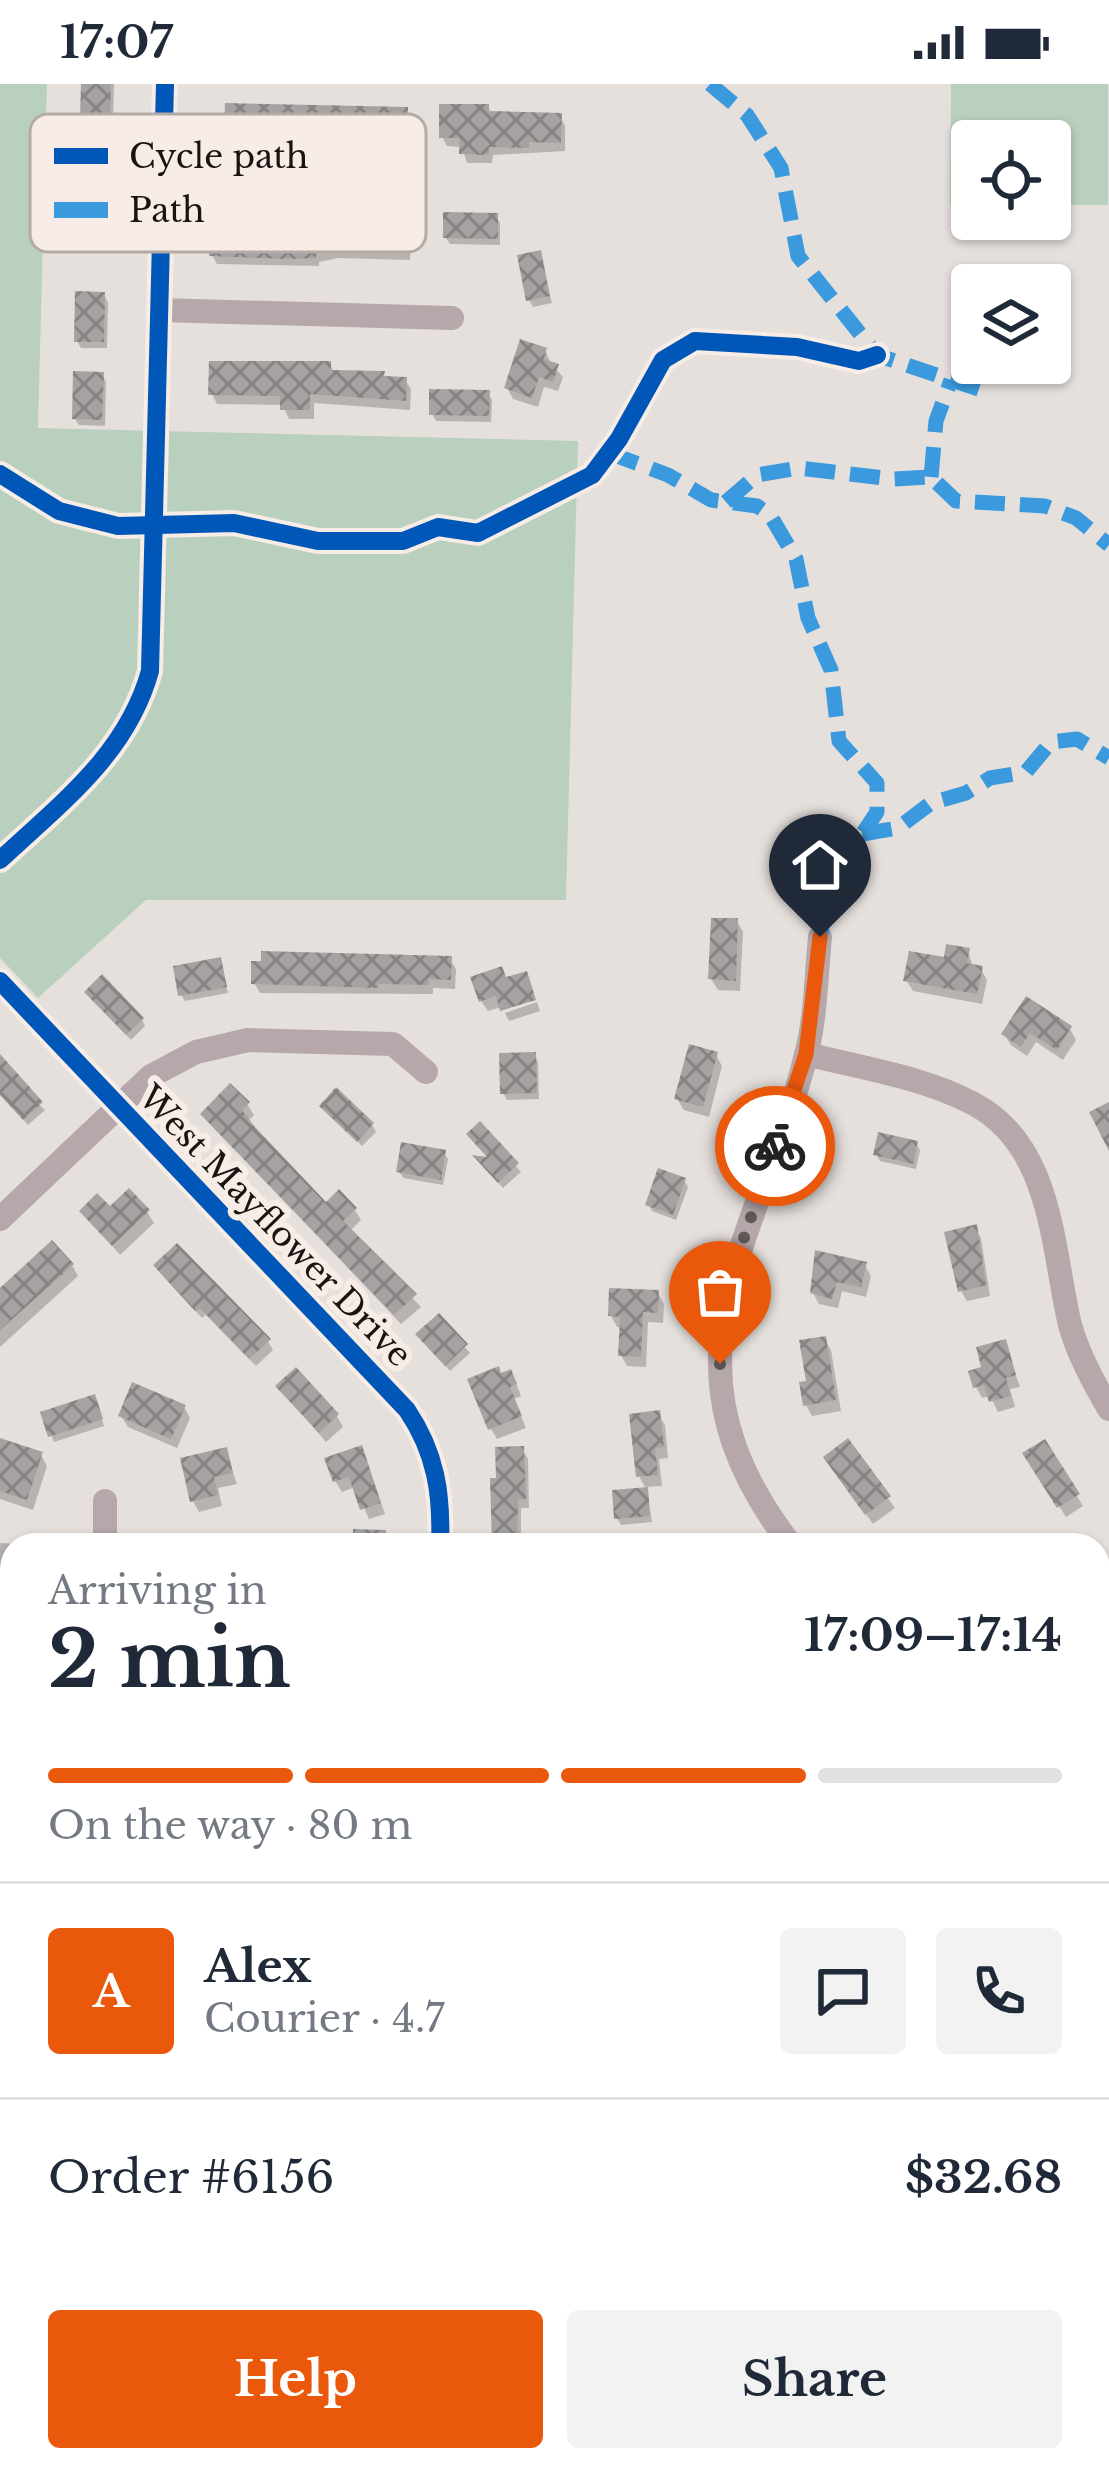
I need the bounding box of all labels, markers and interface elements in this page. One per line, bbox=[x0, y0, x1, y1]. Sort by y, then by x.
text: 17:07 bbox=[60, 14, 173, 70]
legend bbox=[30, 114, 426, 252]
map controls bbox=[951, 120, 1071, 384]
button: locate bbox=[951, 120, 1071, 240]
text: Cycle path bbox=[129, 136, 309, 177]
text: Path bbox=[129, 190, 205, 231]
button: layers bbox=[951, 264, 1071, 384]
pin bbox=[769, 814, 871, 937]
icon: home bbox=[787, 832, 853, 898]
street label: West Mayflower Drive bbox=[129, 1076, 420, 1375]
courier bbox=[715, 1086, 835, 1206]
icon: bike bbox=[742, 1113, 808, 1179]
pin bbox=[669, 1241, 771, 1364]
icon: bag bbox=[687, 1259, 753, 1325]
text: Arriving in bbox=[48, 1566, 267, 1615]
text: 17:09–17:14 bbox=[804, 1607, 1062, 1663]
text: 2 min bbox=[48, 1611, 291, 1708]
text: On the way · 80 m bbox=[48, 1801, 412, 1850]
button: chat bbox=[780, 1928, 906, 2054]
button: phone bbox=[936, 1928, 1062, 2054]
text: Alex bbox=[204, 1938, 311, 1994]
text: A bbox=[93, 1963, 129, 2019]
text: Courier · 4.7 bbox=[204, 1994, 445, 2043]
text: Order #6156 bbox=[48, 2149, 334, 2205]
text: $32.68 bbox=[905, 2149, 1062, 2205]
button: Help bbox=[48, 2310, 543, 2448]
button: Share bbox=[567, 2310, 1062, 2448]

